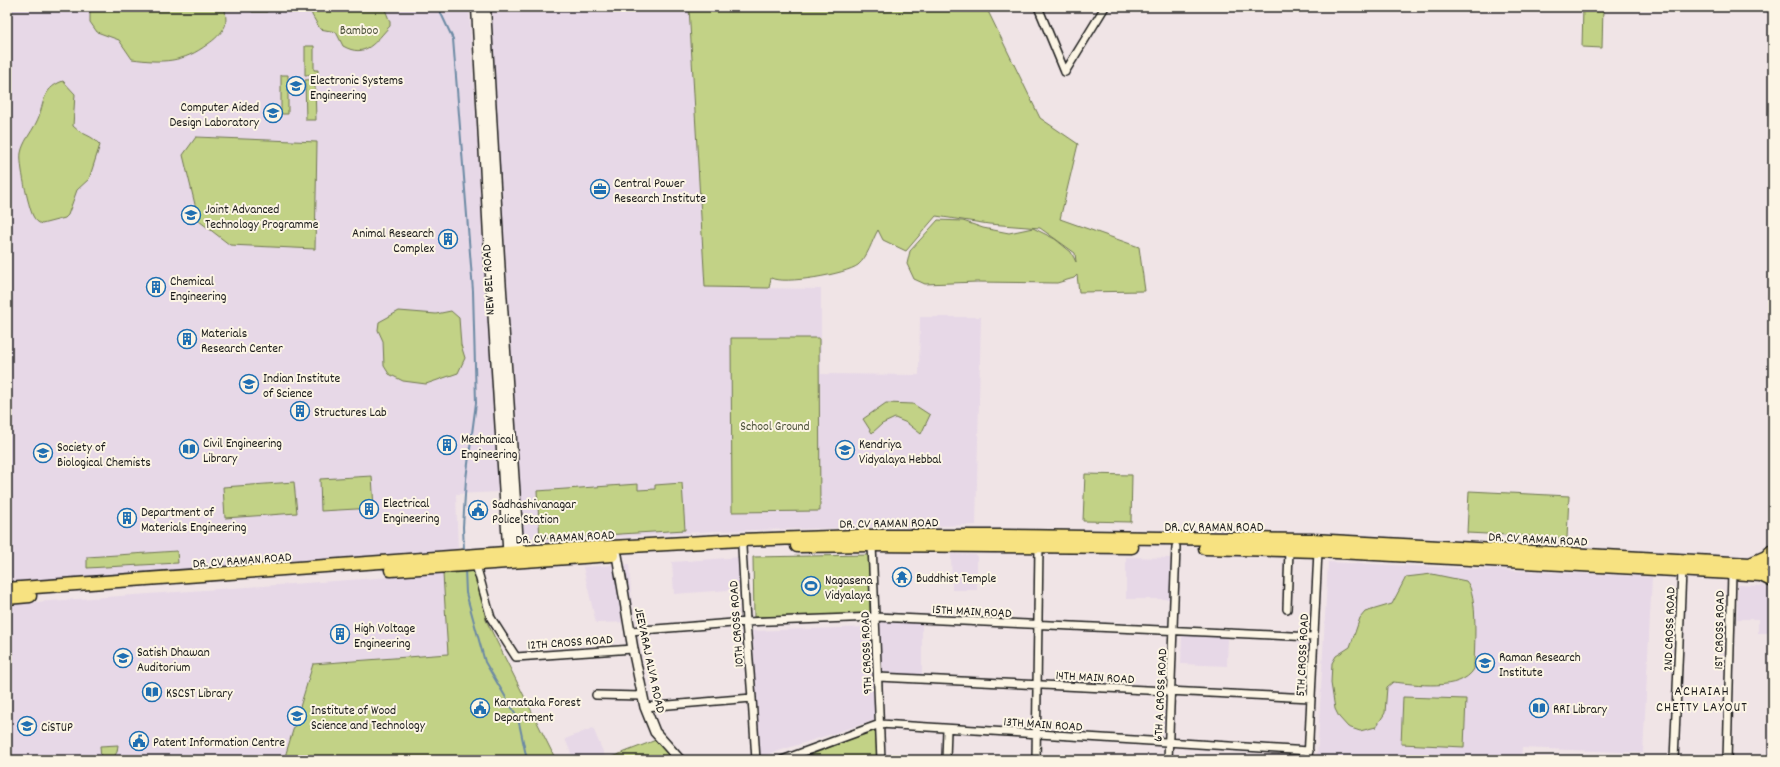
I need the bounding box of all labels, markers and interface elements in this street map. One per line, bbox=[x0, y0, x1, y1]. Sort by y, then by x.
park label: Bamboo bbox=[340, 22, 378, 41]
place label: Electronic Systems Engineering bbox=[310, 72, 403, 106]
school or university icon: Electronic Systems Engineering bbox=[285, 75, 307, 97]
place label: Computer Aided Design Laboratory bbox=[170, 99, 260, 133]
school or university icon: Computer Aided Design Laboratory bbox=[262, 102, 284, 124]
place label: Central Power Research Institute bbox=[614, 175, 706, 209]
office icon: Central Power Research Institute bbox=[589, 178, 611, 200]
place label: Joint Advanced Technology Programme bbox=[205, 201, 319, 235]
school or university icon: Joint Advanced Technology Programme bbox=[180, 204, 202, 226]
place label: Animal Research Complex bbox=[352, 225, 434, 259]
building icon: Animal Research Complex bbox=[437, 228, 459, 250]
street label: NEW BEL ROAD bbox=[478, 244, 501, 316]
place label: Chemical Engineering bbox=[170, 273, 227, 307]
building icon: Chemical Engineering bbox=[145, 276, 167, 298]
place label: Materials Research Center bbox=[201, 325, 283, 359]
building icon: Materials Research Center bbox=[176, 328, 198, 350]
place label: Indian Institute of Science bbox=[263, 370, 340, 404]
school or university icon: Indian Institute of Science bbox=[238, 373, 260, 395]
building icon: Structures Lab bbox=[289, 400, 311, 422]
place label: Structures Lab bbox=[314, 404, 387, 423]
park label: School Ground bbox=[740, 418, 810, 437]
place label: Mechanical Engineering bbox=[461, 431, 518, 465]
building icon: Mechanical Engineering bbox=[436, 434, 458, 456]
place label: Civil Engineering Library bbox=[203, 435, 282, 469]
place label: Kendriya Vidyalaya Hebbal bbox=[859, 436, 941, 470]
library icon: Civil Engineering Library bbox=[178, 438, 200, 460]
place label: Society of Biological Chemists bbox=[57, 439, 151, 473]
school or university icon: Kendriya Vidyalaya Hebbal bbox=[834, 439, 856, 461]
school or university icon: Society of Biological Chemists bbox=[32, 442, 54, 464]
place label: Electrical Engineering bbox=[383, 495, 440, 529]
place label: Sadhashivanagar Police Station bbox=[492, 496, 576, 530]
building icon: Electrical Engineering bbox=[358, 498, 380, 520]
public building icon: Sadhashivanagar Police Station bbox=[467, 499, 489, 521]
place label: Department of Materials Engineering bbox=[141, 504, 247, 538]
building icon: Department of Materials Engineering bbox=[116, 507, 138, 529]
street label: DR. CV RAMAN ROAD bbox=[839, 514, 939, 535]
street label: DR. CV RAMAN ROAD bbox=[1165, 519, 1264, 538]
street label: DR. CV RAMAN ROAD bbox=[515, 526, 615, 551]
street label: DR. CV RAMAN ROAD bbox=[1488, 528, 1588, 553]
street label: DR. CV RAMAN ROAD bbox=[192, 549, 292, 574]
temple icon: Buddhist Temple bbox=[891, 566, 913, 588]
place label: Buddhist Temple bbox=[916, 570, 996, 589]
place label: Nagasena Vidyalaya bbox=[825, 572, 874, 606]
sports icon: Nagasena Vidyalaya bbox=[800, 575, 822, 597]
street label: 10TH CROSS ROAD bbox=[725, 579, 750, 668]
street label: 2ND CROSS ROAD bbox=[1660, 586, 1681, 671]
street label: 1ST CROSS ROAD bbox=[1710, 590, 1731, 670]
street label: 15TH MAIN ROAD bbox=[932, 601, 1012, 624]
street label: JEEVARAJ ALVA ROAD bbox=[628, 606, 669, 715]
street label: 9TH CROSS ROAD bbox=[857, 611, 878, 695]
street label: 5TH CROSS ROAD bbox=[1292, 613, 1315, 697]
place label: High Voltage Engineering bbox=[354, 620, 415, 654]
building icon: High Voltage Engineering bbox=[329, 623, 351, 645]
street label: 12TH CROSS ROAD bbox=[527, 631, 614, 656]
place label: Satish Dhawan Auditorium bbox=[137, 644, 210, 678]
school or university icon: Satish Dhawan Auditorium bbox=[112, 647, 134, 669]
street label: 6TH A CROSS ROAD bbox=[1150, 648, 1173, 742]
place label: Raman Research Institute bbox=[1499, 649, 1581, 683]
school or university icon: Raman Research Institute bbox=[1474, 652, 1496, 674]
street label: 14TH MAIN ROAD bbox=[1055, 667, 1135, 690]
library icon: KSCST Library bbox=[141, 681, 163, 703]
district label: ACHAIAH CHETTY LAYOUT bbox=[1656, 682, 1748, 718]
place label: KSCST Library bbox=[166, 685, 233, 704]
place label: Karnataka Forest Department bbox=[494, 694, 581, 728]
public building icon: Karnataka Forest Department bbox=[469, 697, 491, 719]
library icon: RRI Library bbox=[1528, 697, 1550, 719]
place label: RRI Library bbox=[1553, 701, 1608, 720]
place label: Institute of Wood Science and Technology bbox=[311, 702, 426, 736]
school or university icon: Institute of Wood Science and Technology bbox=[286, 705, 308, 727]
street label: 13TH MAIN ROAD bbox=[1003, 713, 1083, 738]
school or university icon: CiSTUP bbox=[16, 715, 38, 737]
place label: CiSTUP bbox=[41, 719, 73, 738]
public building icon: Patent Information Centre bbox=[128, 730, 150, 752]
place label: Patent Information Centre bbox=[153, 734, 285, 753]

